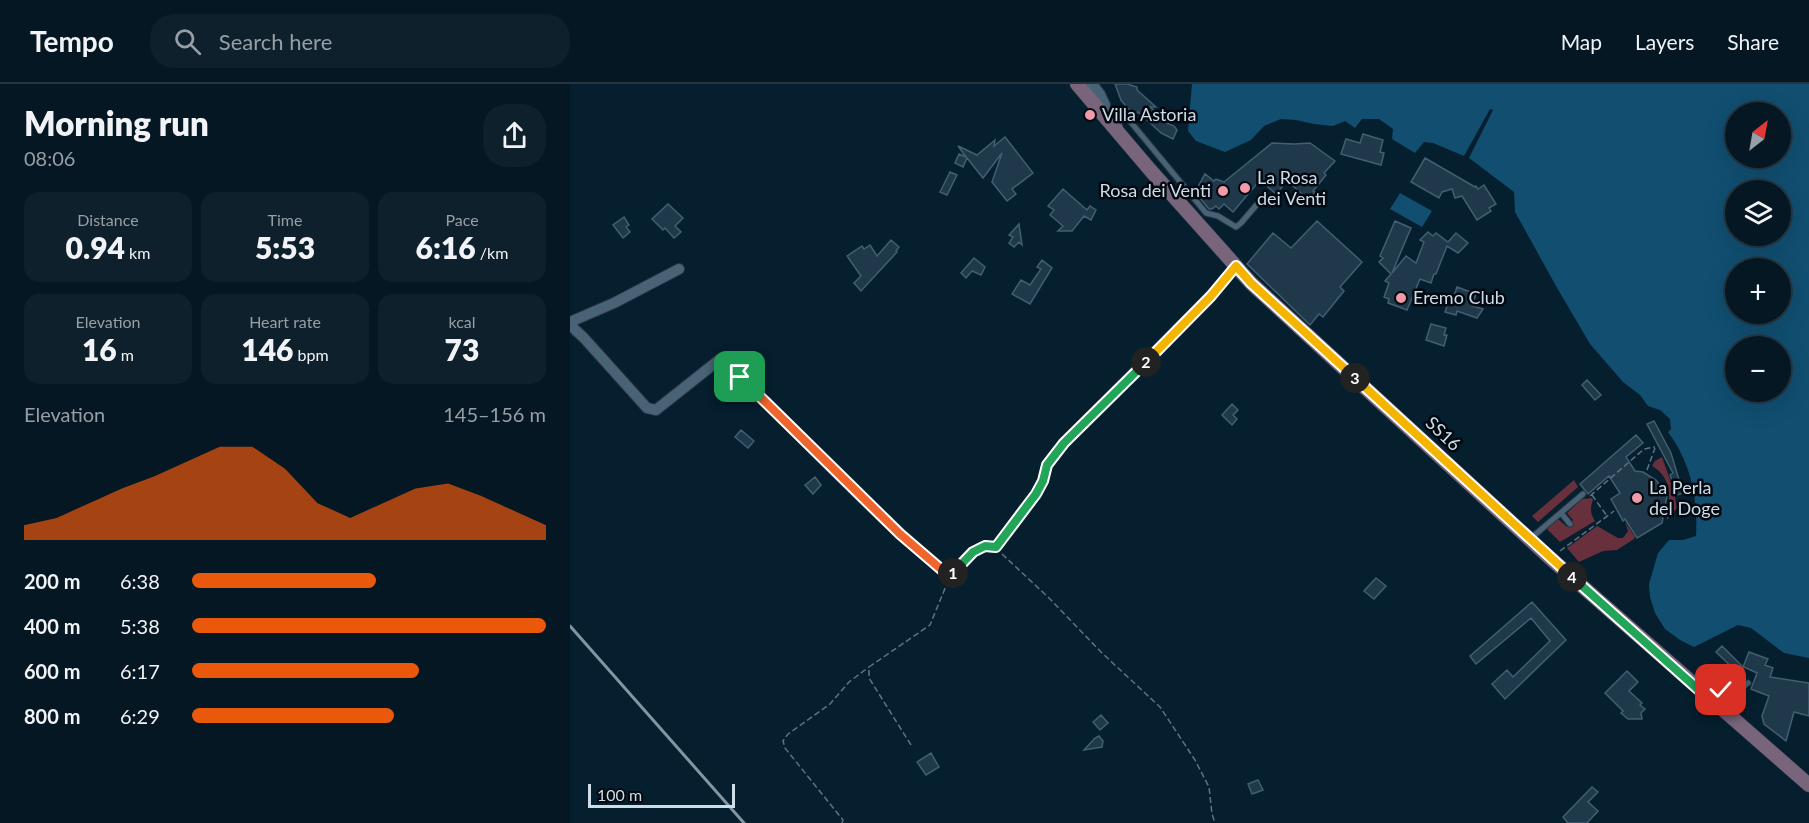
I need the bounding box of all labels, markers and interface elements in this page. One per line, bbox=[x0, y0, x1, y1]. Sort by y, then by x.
search box bbox=[150, 14, 570, 68]
text: Tempo bbox=[30, 24, 114, 58]
icon: search bbox=[171, 25, 204, 58]
text: Search here bbox=[219, 28, 332, 55]
text: Map bbox=[1561, 29, 1602, 54]
text: Layers bbox=[1635, 29, 1694, 54]
text: Share bbox=[1727, 29, 1779, 54]
north arrow bbox=[1725, 102, 1791, 168]
map controls bbox=[1725, 102, 1791, 402]
text: Morning run bbox=[24, 103, 209, 143]
place label: Villa Astoria bbox=[1102, 103, 1196, 125]
button: share bbox=[483, 104, 546, 167]
marker: Villa Astoria bbox=[1083, 108, 1097, 122]
text: 08:06 bbox=[24, 146, 75, 170]
place label: La Rosa dei Venti bbox=[1257, 166, 1326, 209]
place label: Rosa dei Venti bbox=[1100, 179, 1211, 201]
button: layers bbox=[1725, 180, 1791, 246]
marker: La Rosa dei Venti bbox=[1238, 181, 1252, 195]
marker: Rosa dei Venti bbox=[1216, 184, 1230, 198]
text: Distance bbox=[77, 210, 139, 229]
text: Time bbox=[268, 210, 302, 229]
text: Pace bbox=[445, 210, 479, 229]
text: 0.94 bbox=[66, 229, 125, 265]
text: 5:53 bbox=[255, 229, 315, 265]
text: 6:16 bbox=[416, 229, 476, 265]
text: km bbox=[125, 243, 150, 262]
text: /km bbox=[476, 243, 508, 262]
button: + bbox=[1725, 258, 1791, 324]
place label: Eremo Club bbox=[1413, 286, 1505, 308]
marker: Eremo Club bbox=[1394, 291, 1408, 305]
text: Elevation bbox=[76, 312, 141, 331]
text: Heart rate bbox=[249, 312, 321, 331]
text: kcal bbox=[448, 312, 476, 331]
text: 16 bbox=[82, 331, 117, 367]
text: 146 bbox=[241, 331, 294, 367]
text: 73 bbox=[445, 331, 479, 367]
button: − bbox=[1725, 336, 1791, 402]
text: m bbox=[117, 345, 134, 364]
text: bpm bbox=[294, 345, 329, 364]
pin: 2 bbox=[1131, 347, 1161, 377]
pin bbox=[714, 351, 765, 402]
text: 2 bbox=[1141, 352, 1151, 371]
icon: arrive bbox=[723, 360, 756, 393]
pin: 3 bbox=[1340, 363, 1370, 393]
text: 3 bbox=[1350, 368, 1360, 387]
text: Elevation bbox=[24, 402, 105, 426]
text: 145–156 m bbox=[443, 402, 546, 426]
street label: SS16 bbox=[1421, 411, 1466, 455]
place label: La Perla del Doge bbox=[1649, 476, 1720, 519]
marker: La Perla del Doge bbox=[1630, 491, 1644, 505]
pin: 1 bbox=[938, 558, 968, 588]
pin: 4 bbox=[1557, 562, 1587, 592]
text: 1 bbox=[948, 563, 958, 582]
text: 4 bbox=[1567, 567, 1577, 586]
text: 200 m bbox=[24, 569, 80, 593]
text: 6:38 bbox=[120, 569, 160, 593]
text: 400 m bbox=[24, 614, 80, 638]
text: 5:38 bbox=[120, 614, 160, 638]
text: 600 m bbox=[24, 659, 80, 683]
text: 6:17 bbox=[120, 659, 160, 683]
pin bbox=[1695, 664, 1746, 715]
icon: check bbox=[1704, 673, 1737, 706]
text: 800 m bbox=[24, 704, 80, 728]
text: 6:29 bbox=[120, 704, 160, 728]
scale bar bbox=[588, 781, 735, 808]
text: 100 m bbox=[597, 785, 642, 804]

